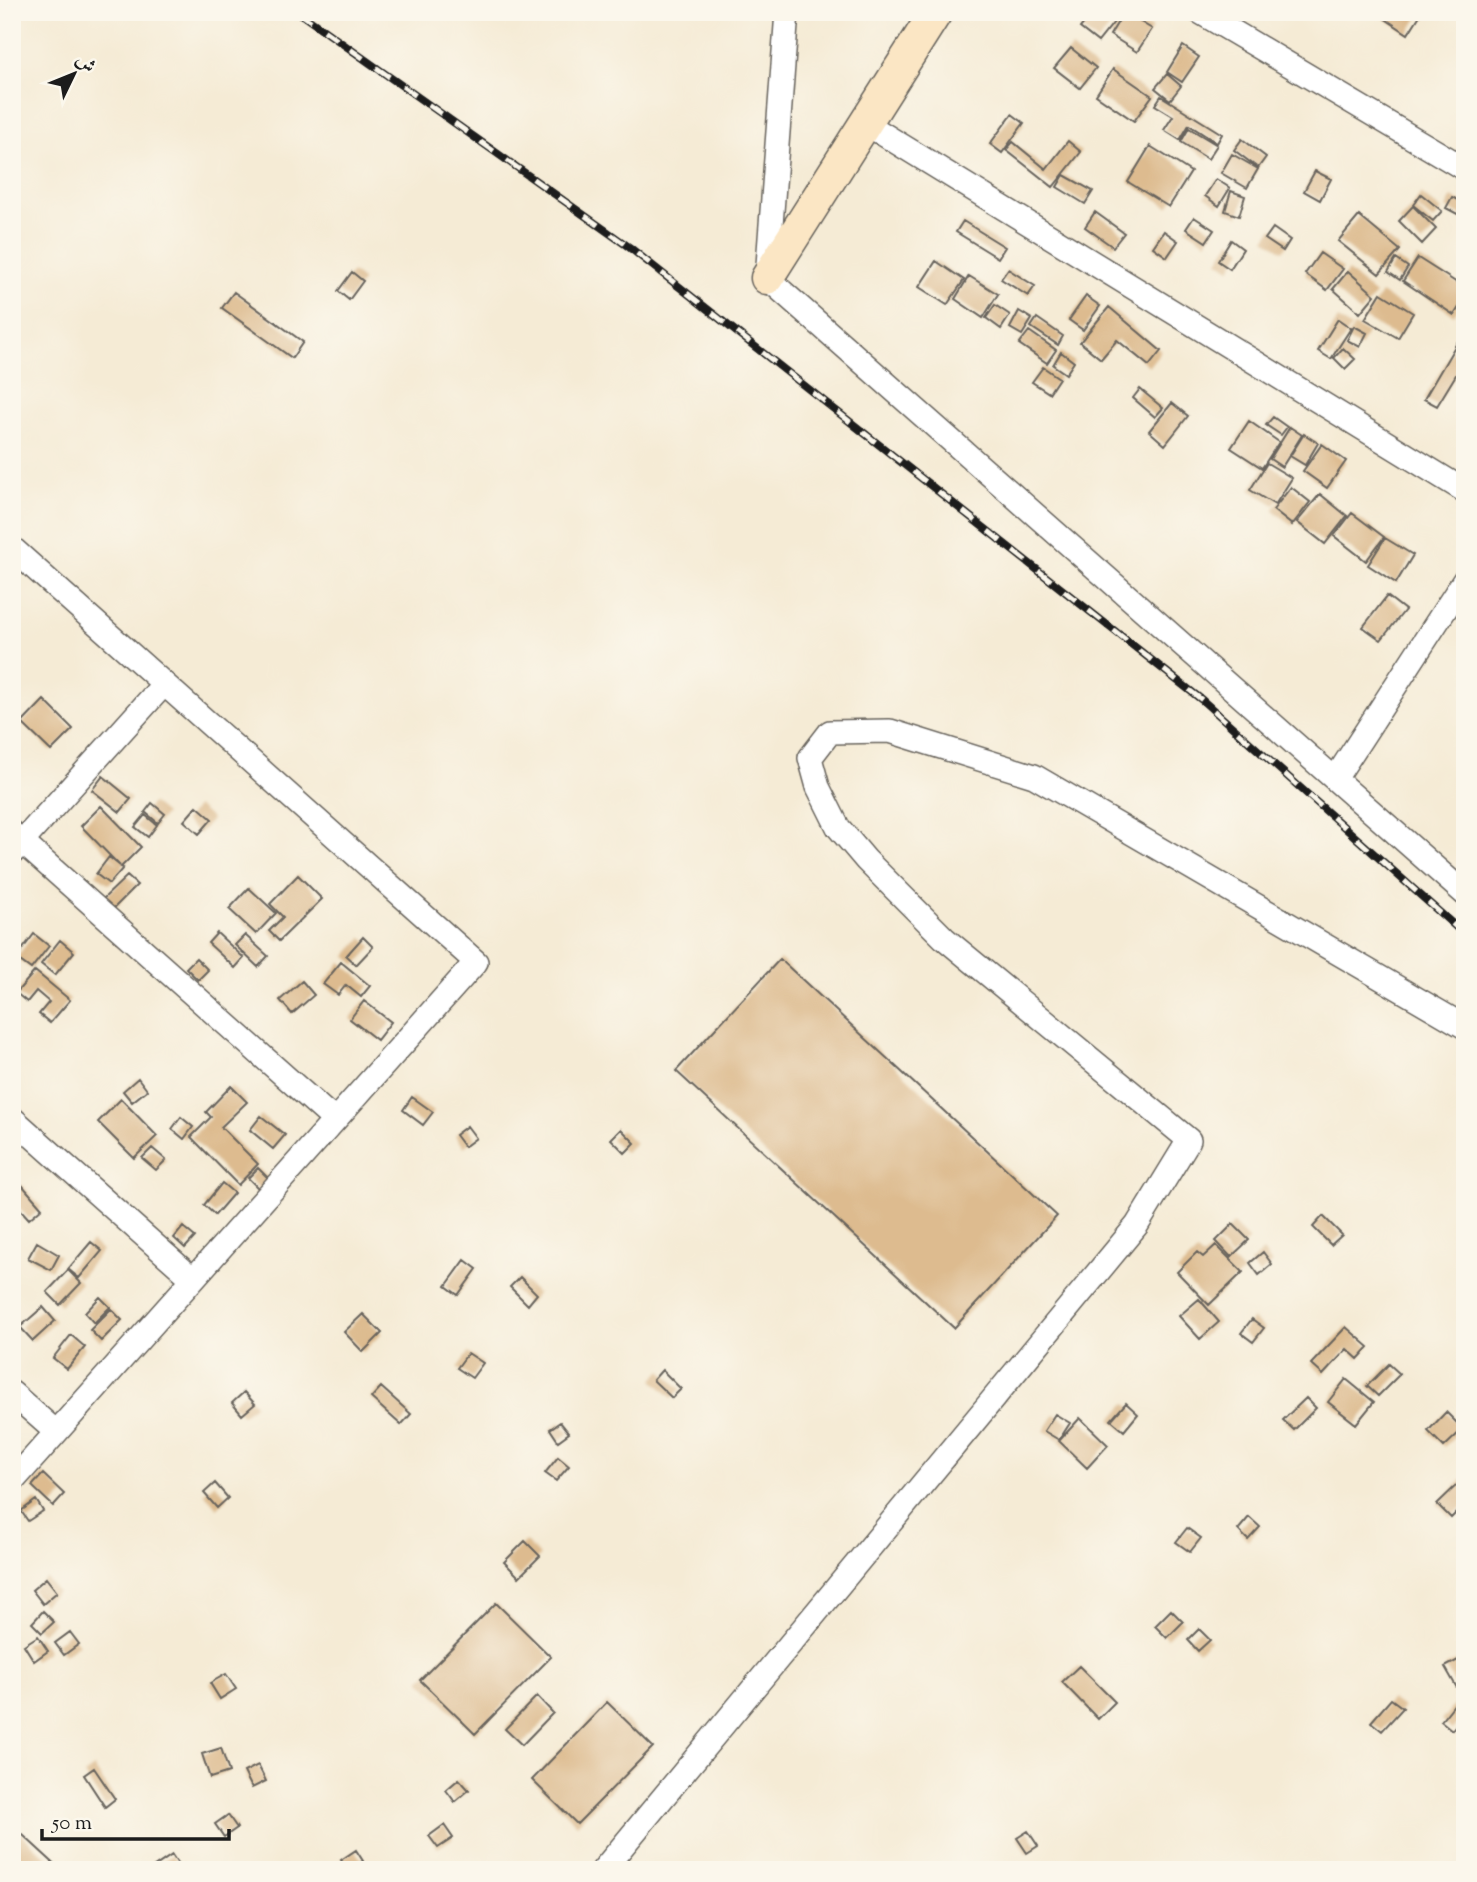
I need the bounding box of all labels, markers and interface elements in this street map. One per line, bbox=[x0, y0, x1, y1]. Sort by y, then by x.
north arrow bbox=[38, 38, 108, 108]
text: ش bbox=[68, 48, 101, 80]
scale bar bbox=[42, 1798, 229, 1842]
text: 50 m bbox=[51, 1809, 92, 1839]

